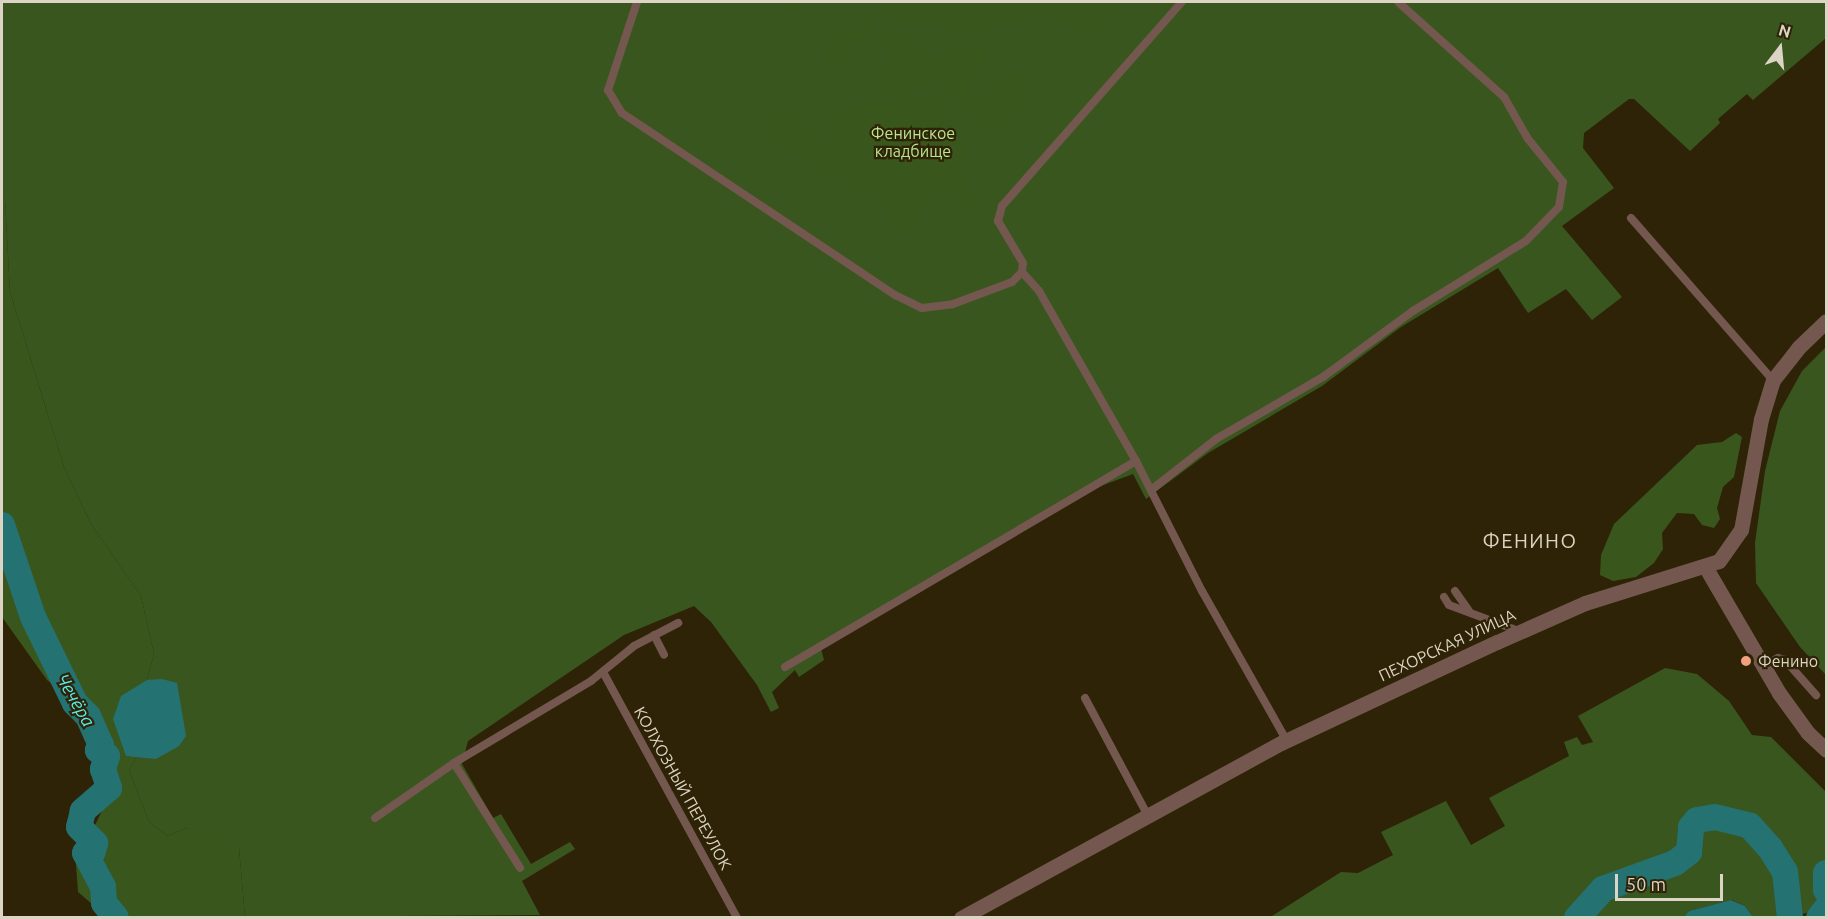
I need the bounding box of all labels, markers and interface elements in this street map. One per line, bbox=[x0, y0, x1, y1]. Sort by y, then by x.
north arrow bbox=[1750, 18, 1810, 78]
text: N bbox=[1777, 20, 1793, 41]
park label: Фенинское кладбище bbox=[871, 123, 955, 161]
district label: ФЕНИНО bbox=[1482, 528, 1578, 552]
street label: ПЕХОРСКАЯ УЛИЦА bbox=[1376, 605, 1518, 685]
place label: Фенино bbox=[1758, 651, 1818, 671]
marker: Фенино bbox=[1739, 654, 1753, 668]
water label: Чечёра bbox=[52, 670, 100, 730]
street label: КОЛХОЗНЫЙ ПЕРЕУЛОК bbox=[630, 703, 736, 873]
scale bar bbox=[1618, 862, 1726, 900]
text: 50 m bbox=[1626, 874, 1666, 894]

